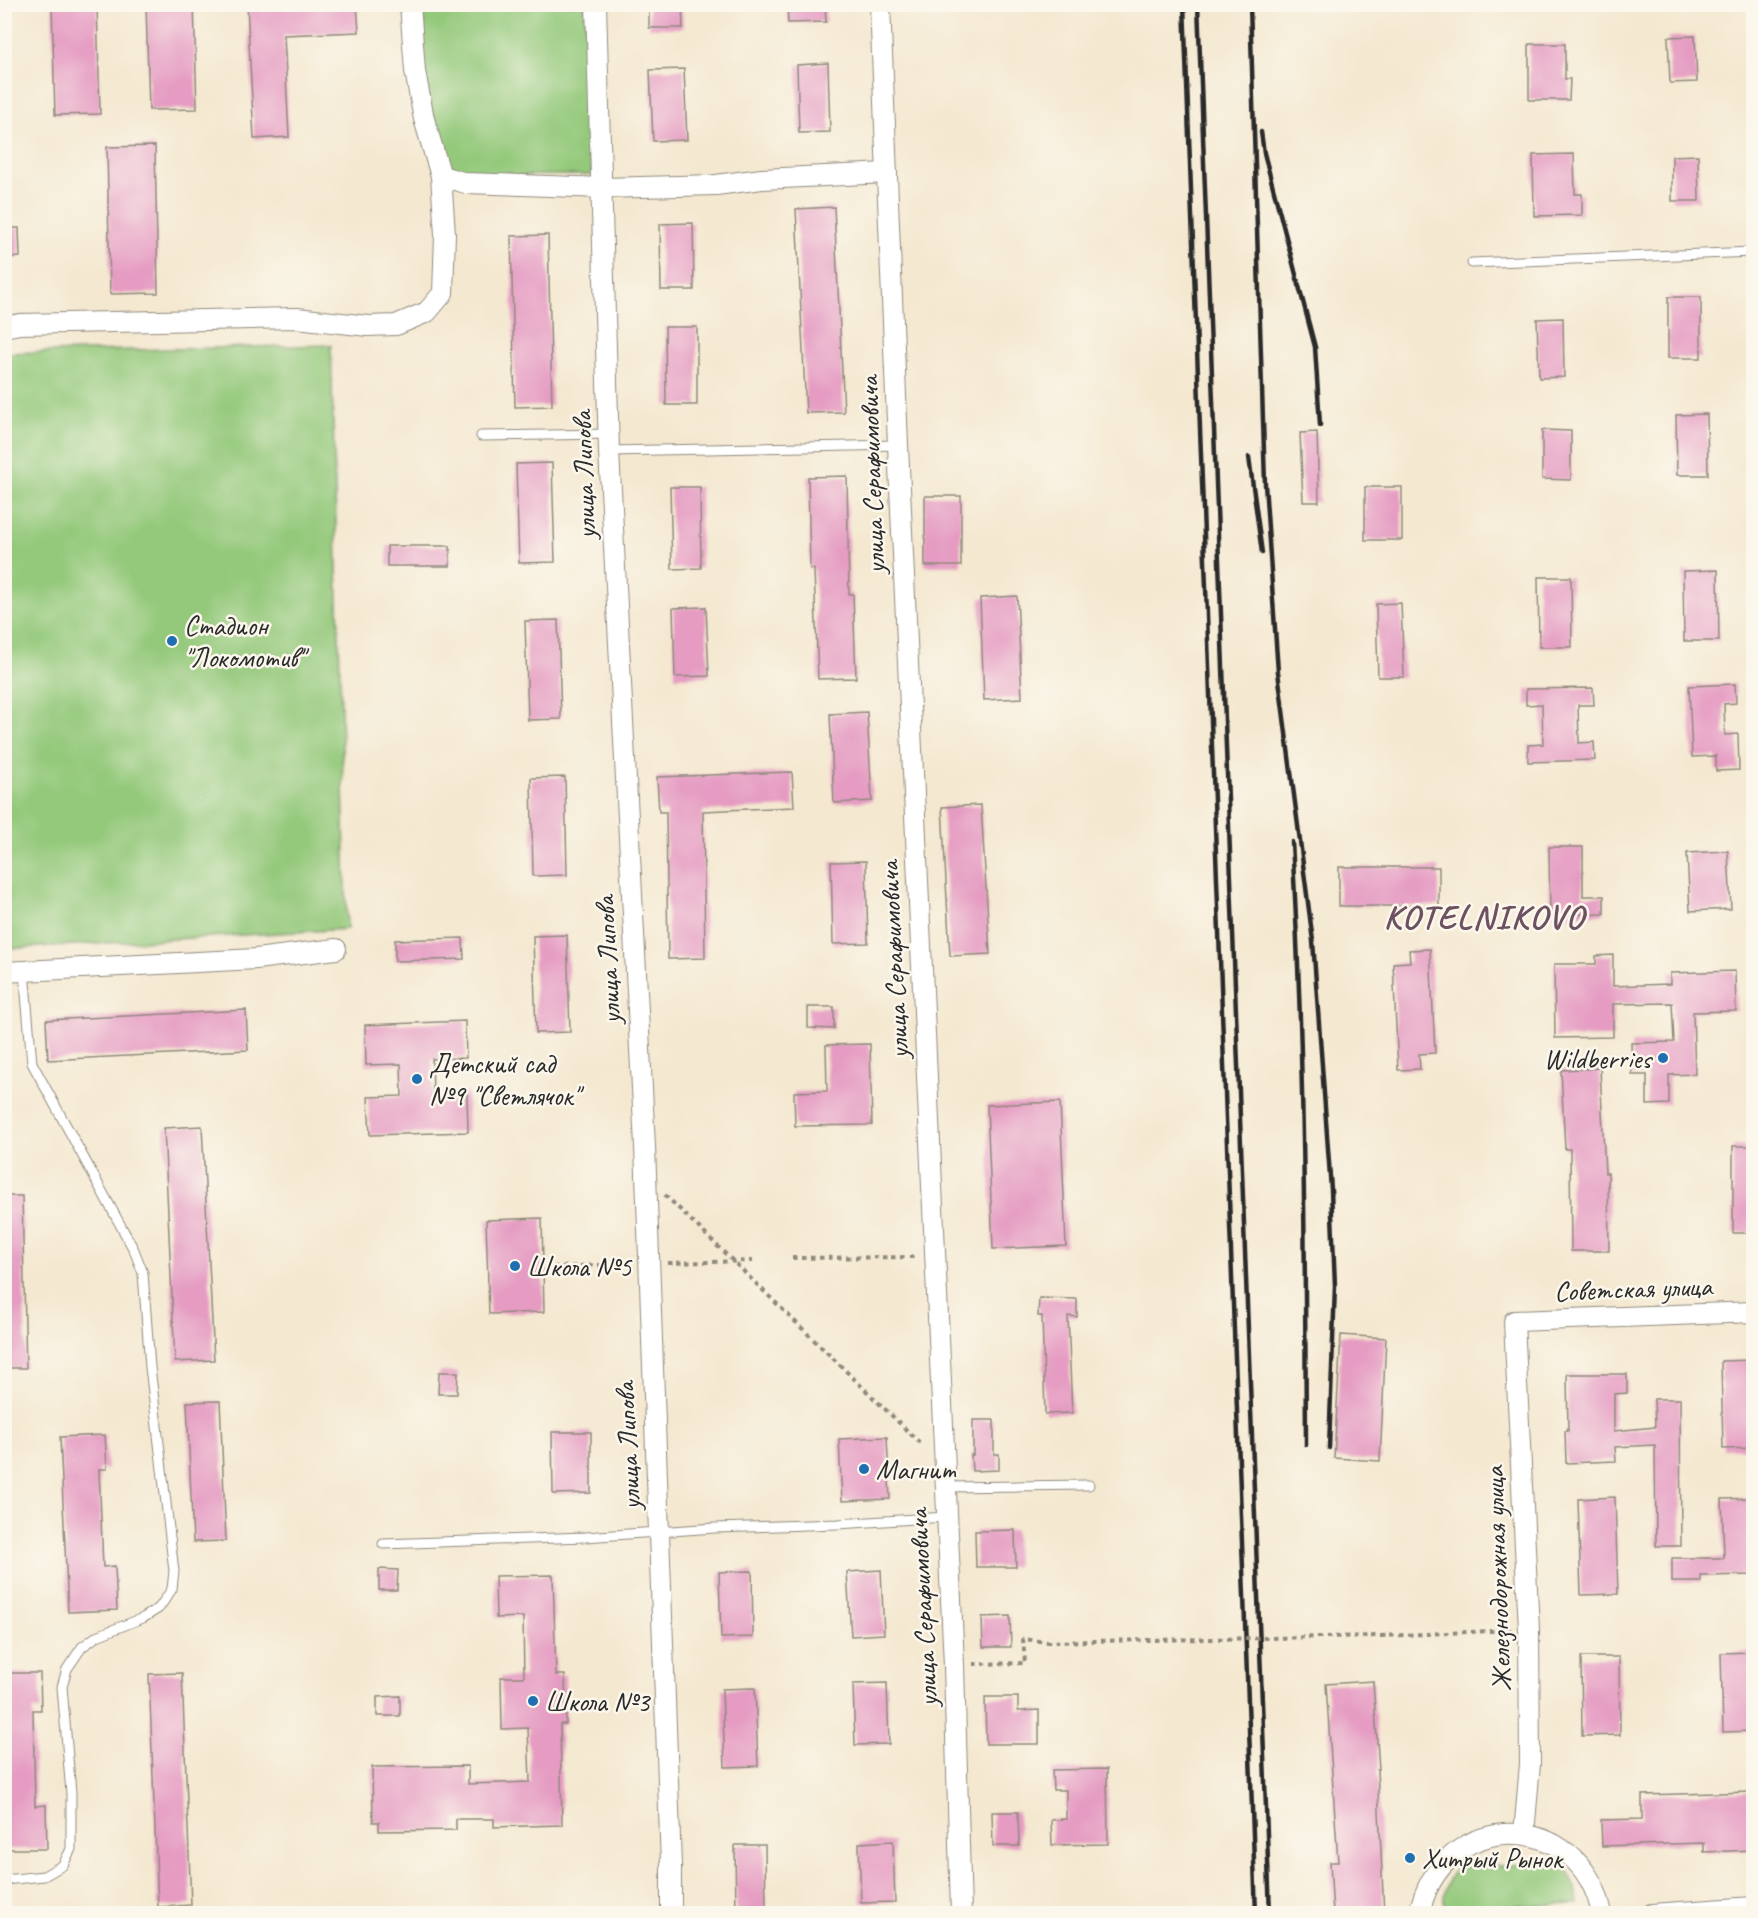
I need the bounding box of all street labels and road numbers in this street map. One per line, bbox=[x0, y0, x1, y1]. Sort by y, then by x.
street label: улица Серафимовича bbox=[850, 373, 893, 577]
street label: улица Липова bbox=[564, 408, 603, 542]
street label: улица Серафимовича bbox=[871, 858, 916, 1062]
street label: улица Липова bbox=[587, 893, 628, 1027]
street label: Советская улица bbox=[1553, 1268, 1714, 1309]
street label: улица Липова bbox=[607, 1379, 648, 1513]
street label: Железнодорожная улица bbox=[1476, 1464, 1519, 1692]
street label: улица Серафимовича bbox=[900, 1506, 945, 1710]

